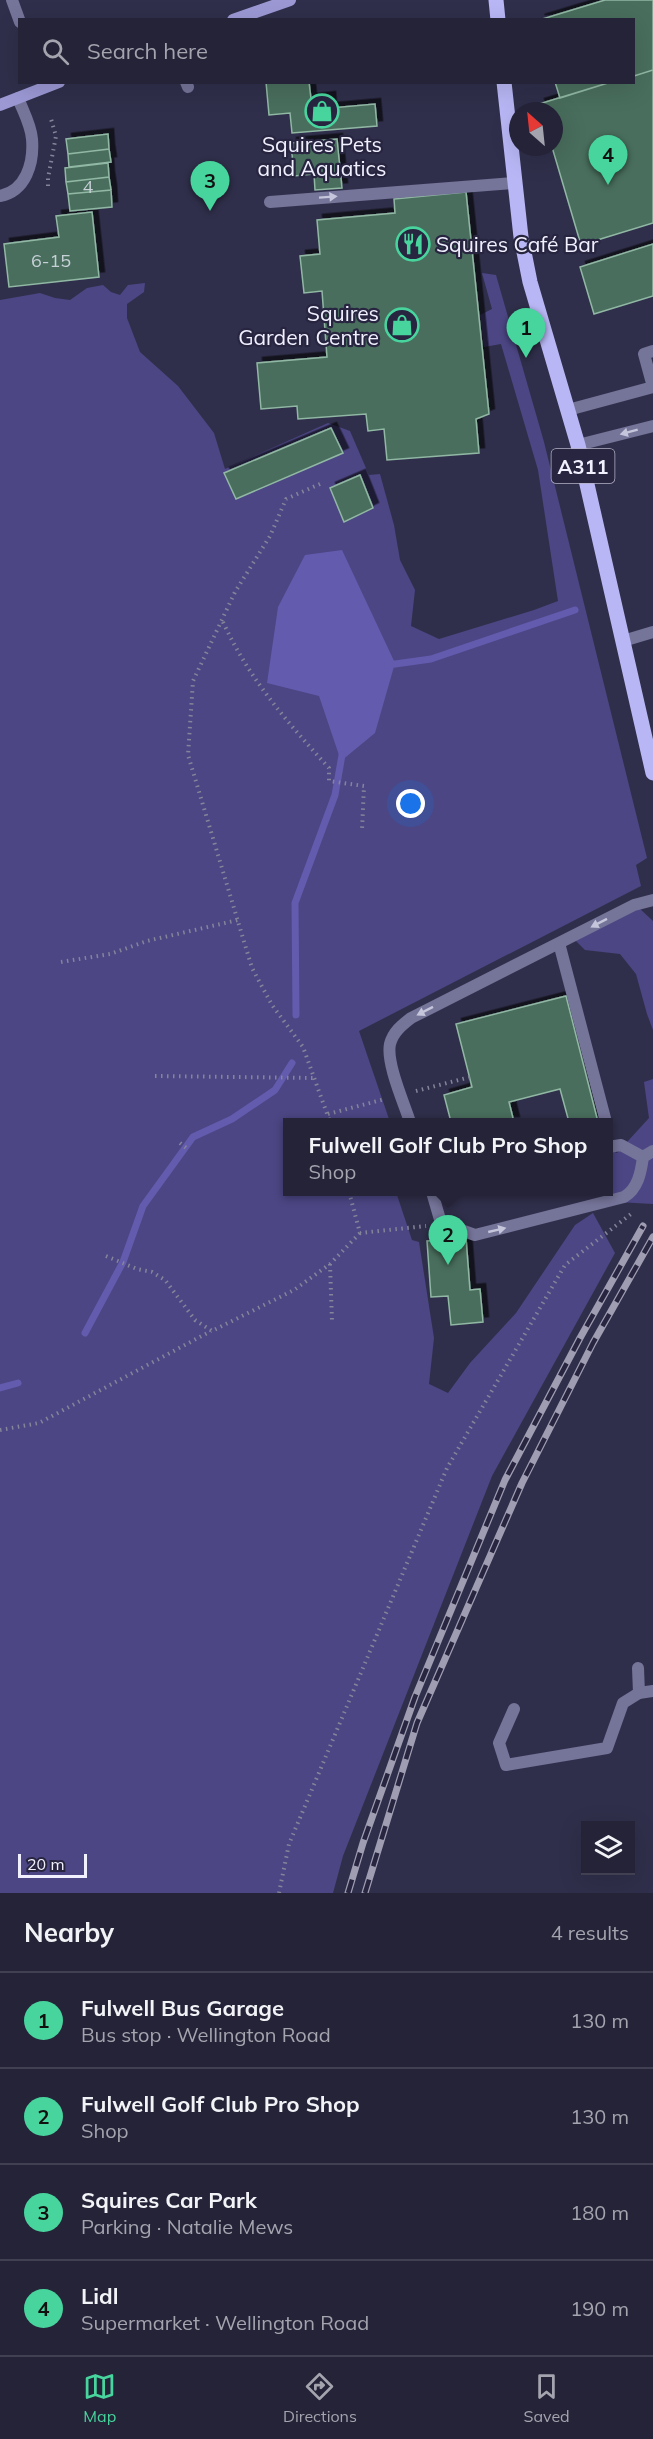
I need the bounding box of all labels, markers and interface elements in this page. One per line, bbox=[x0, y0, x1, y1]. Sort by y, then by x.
search box bbox=[18, 18, 635, 84]
icon: search bbox=[39, 35, 72, 68]
text: Search here bbox=[87, 37, 208, 65]
shop icon: Squires Pets and Aquatics bbox=[304, 93, 340, 129]
north arrow bbox=[509, 102, 563, 156]
place label: Squires Pets and Aquatics bbox=[258, 131, 386, 181]
pin: 4 bbox=[588, 136, 628, 185]
pin: 3 bbox=[190, 162, 230, 211]
house number: 4 bbox=[83, 175, 94, 198]
one-way arrow bbox=[319, 192, 338, 202]
restaurant icon: Squires Café Bar bbox=[395, 226, 431, 262]
place label: Squires Café Bar bbox=[436, 231, 599, 257]
house number: 6-15 bbox=[31, 249, 71, 272]
place label: Squires Garden Centre bbox=[238, 300, 379, 350]
shop icon: Squires Garden Centre bbox=[384, 307, 420, 343]
pin: 1 bbox=[506, 308, 546, 358]
one-way arrow bbox=[620, 428, 638, 437]
road number: A311 bbox=[552, 449, 614, 483]
your location bbox=[396, 789, 425, 818]
one-way arrow bbox=[591, 918, 608, 928]
one-way arrow bbox=[417, 1006, 434, 1016]
popup bbox=[283, 1118, 613, 1196]
text: Fulwell Golf Club Pro Shop bbox=[309, 1131, 587, 1159]
text: Shop bbox=[309, 1159, 356, 1184]
pin: 2 bbox=[428, 1216, 468, 1265]
one-way arrow bbox=[488, 1225, 506, 1235]
map controls bbox=[581, 1821, 635, 1875]
button: layers bbox=[581, 1821, 635, 1875]
scale bar bbox=[18, 1851, 87, 1878]
text: 20 m bbox=[27, 1854, 64, 1874]
text: Nearby bbox=[24, 1916, 114, 1949]
text: 4 results bbox=[551, 1920, 629, 1945]
text: Fulwell Bus Garage bbox=[81, 1994, 284, 2022]
text: 1 bbox=[38, 2008, 50, 2033]
text: 130 m bbox=[570, 2008, 629, 2033]
text: Bus stop · Wellington Road bbox=[81, 2022, 331, 2047]
text: Fulwell Golf Club Pro Shop bbox=[81, 2090, 360, 2118]
text: 2 bbox=[38, 2104, 50, 2129]
text: 130 m bbox=[570, 2104, 629, 2129]
text: Shop bbox=[81, 2118, 129, 2143]
text: Squires Car Park bbox=[81, 2186, 257, 2214]
text: 3 bbox=[38, 2200, 50, 2225]
text: 180 m bbox=[570, 2200, 629, 2225]
text: Parking · Natalie Mews bbox=[81, 2214, 293, 2239]
text: Lidl bbox=[81, 2282, 118, 2310]
text: 4 bbox=[38, 2296, 50, 2321]
text: 190 m bbox=[570, 2296, 629, 2321]
text: Supermarket · Wellington Road bbox=[81, 2310, 369, 2335]
tab: Map bbox=[83, 2370, 116, 2426]
tab: Directions bbox=[283, 2370, 357, 2426]
tab: Saved bbox=[524, 2370, 570, 2426]

